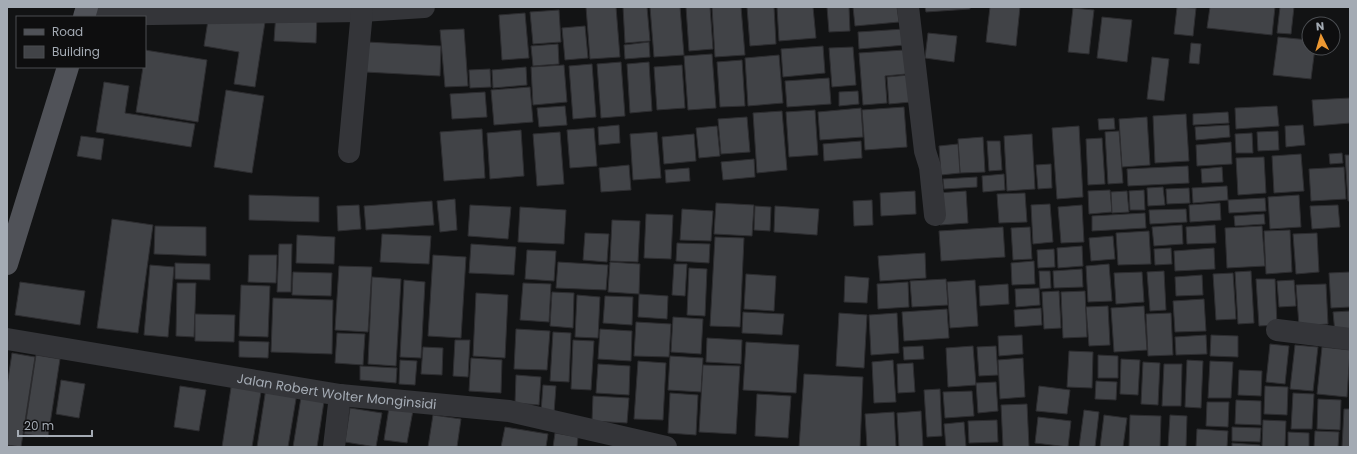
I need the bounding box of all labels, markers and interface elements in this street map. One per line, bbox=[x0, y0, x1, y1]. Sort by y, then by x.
legend bbox=[16, 16, 146, 68]
north arrow bbox=[1301, 16, 1341, 56]
text: N bbox=[1315, 18, 1325, 34]
text: Road bbox=[52, 23, 83, 40]
text: Building bbox=[52, 43, 100, 60]
street label: Jalan Robert Wolter Monginsidi bbox=[236, 368, 437, 414]
scale bar bbox=[18, 412, 92, 438]
text: 20 m bbox=[24, 417, 54, 434]

